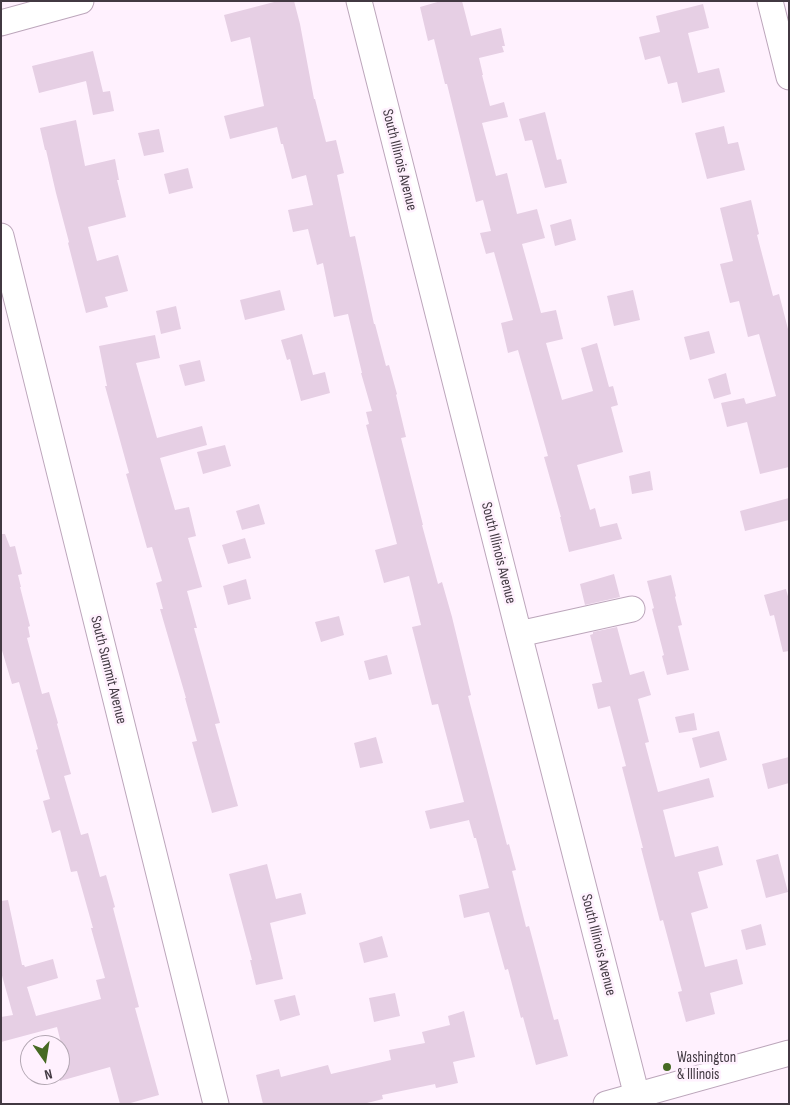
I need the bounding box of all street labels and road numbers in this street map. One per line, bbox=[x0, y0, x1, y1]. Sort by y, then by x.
street label: South Illinois Avenue bbox=[378, 107, 420, 213]
street label: South Illinois Avenue bbox=[477, 500, 519, 606]
street label: South Summit Avenue bbox=[86, 614, 130, 726]
street label: South Illinois Avenue bbox=[577, 892, 619, 998]

